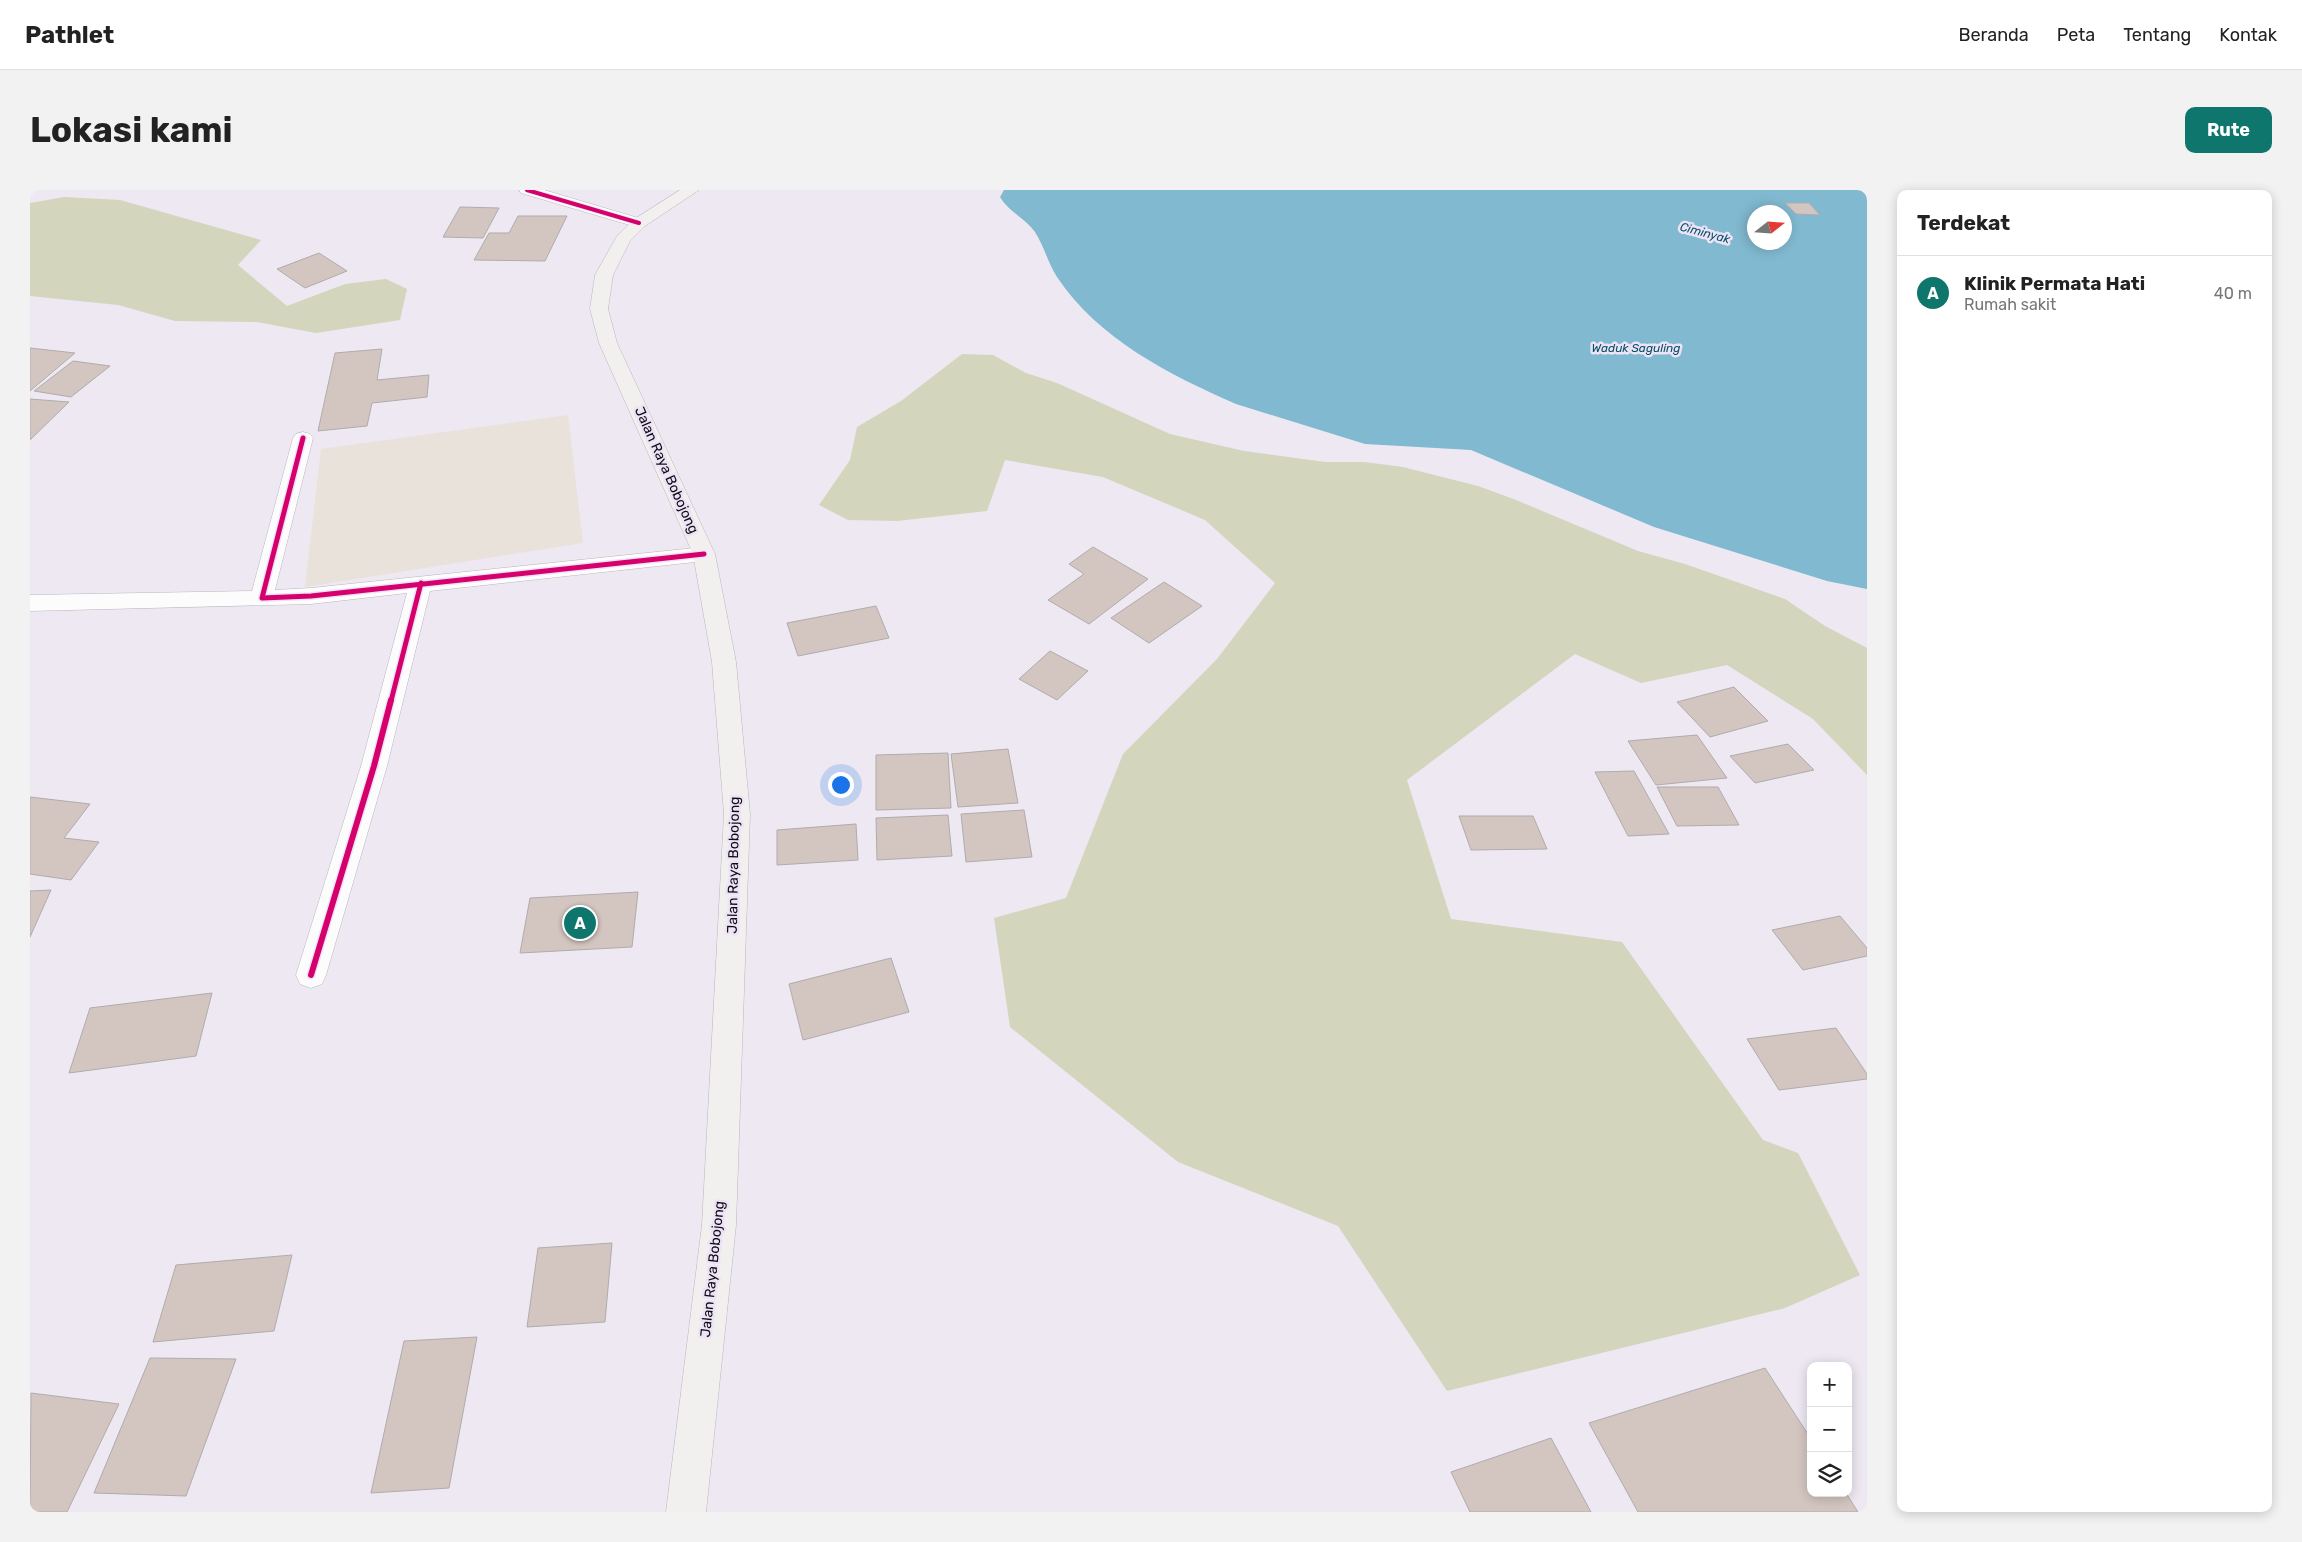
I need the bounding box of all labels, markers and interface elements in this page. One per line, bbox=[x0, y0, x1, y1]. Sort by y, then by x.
text: Pathlet bbox=[25, 21, 114, 49]
text: Beranda bbox=[1958, 24, 2029, 46]
text: Peta bbox=[2057, 24, 2095, 46]
text: Tentang bbox=[2123, 24, 2191, 46]
text: Kontak bbox=[2219, 24, 2277, 46]
button: Rute bbox=[2185, 107, 2272, 153]
text: Lokasi kami bbox=[30, 109, 233, 151]
north arrow bbox=[1747, 205, 1792, 250]
text: Terdekat bbox=[1917, 210, 2010, 235]
water label: Ciminyak bbox=[1678, 220, 1732, 247]
text: Klinik Permata Hati bbox=[1964, 272, 2145, 295]
text: A bbox=[1927, 284, 1939, 303]
text: 40 m bbox=[2214, 284, 2252, 303]
text: Rumah sakit bbox=[1964, 295, 2056, 314]
water label: Waduk Saguling bbox=[1591, 341, 1681, 355]
street label: Jalan Raya Bobojong bbox=[631, 404, 702, 536]
your location bbox=[828, 772, 854, 798]
street label: Jalan Raya Bobojong bbox=[724, 796, 743, 934]
pin: A bbox=[564, 904, 596, 942]
street label: Jalan Raya Bobojong bbox=[697, 1200, 728, 1338]
map controls bbox=[1807, 1362, 1852, 1497]
button: + bbox=[1807, 1362, 1852, 1407]
button: − bbox=[1807, 1407, 1852, 1452]
button: layers bbox=[1807, 1452, 1852, 1497]

